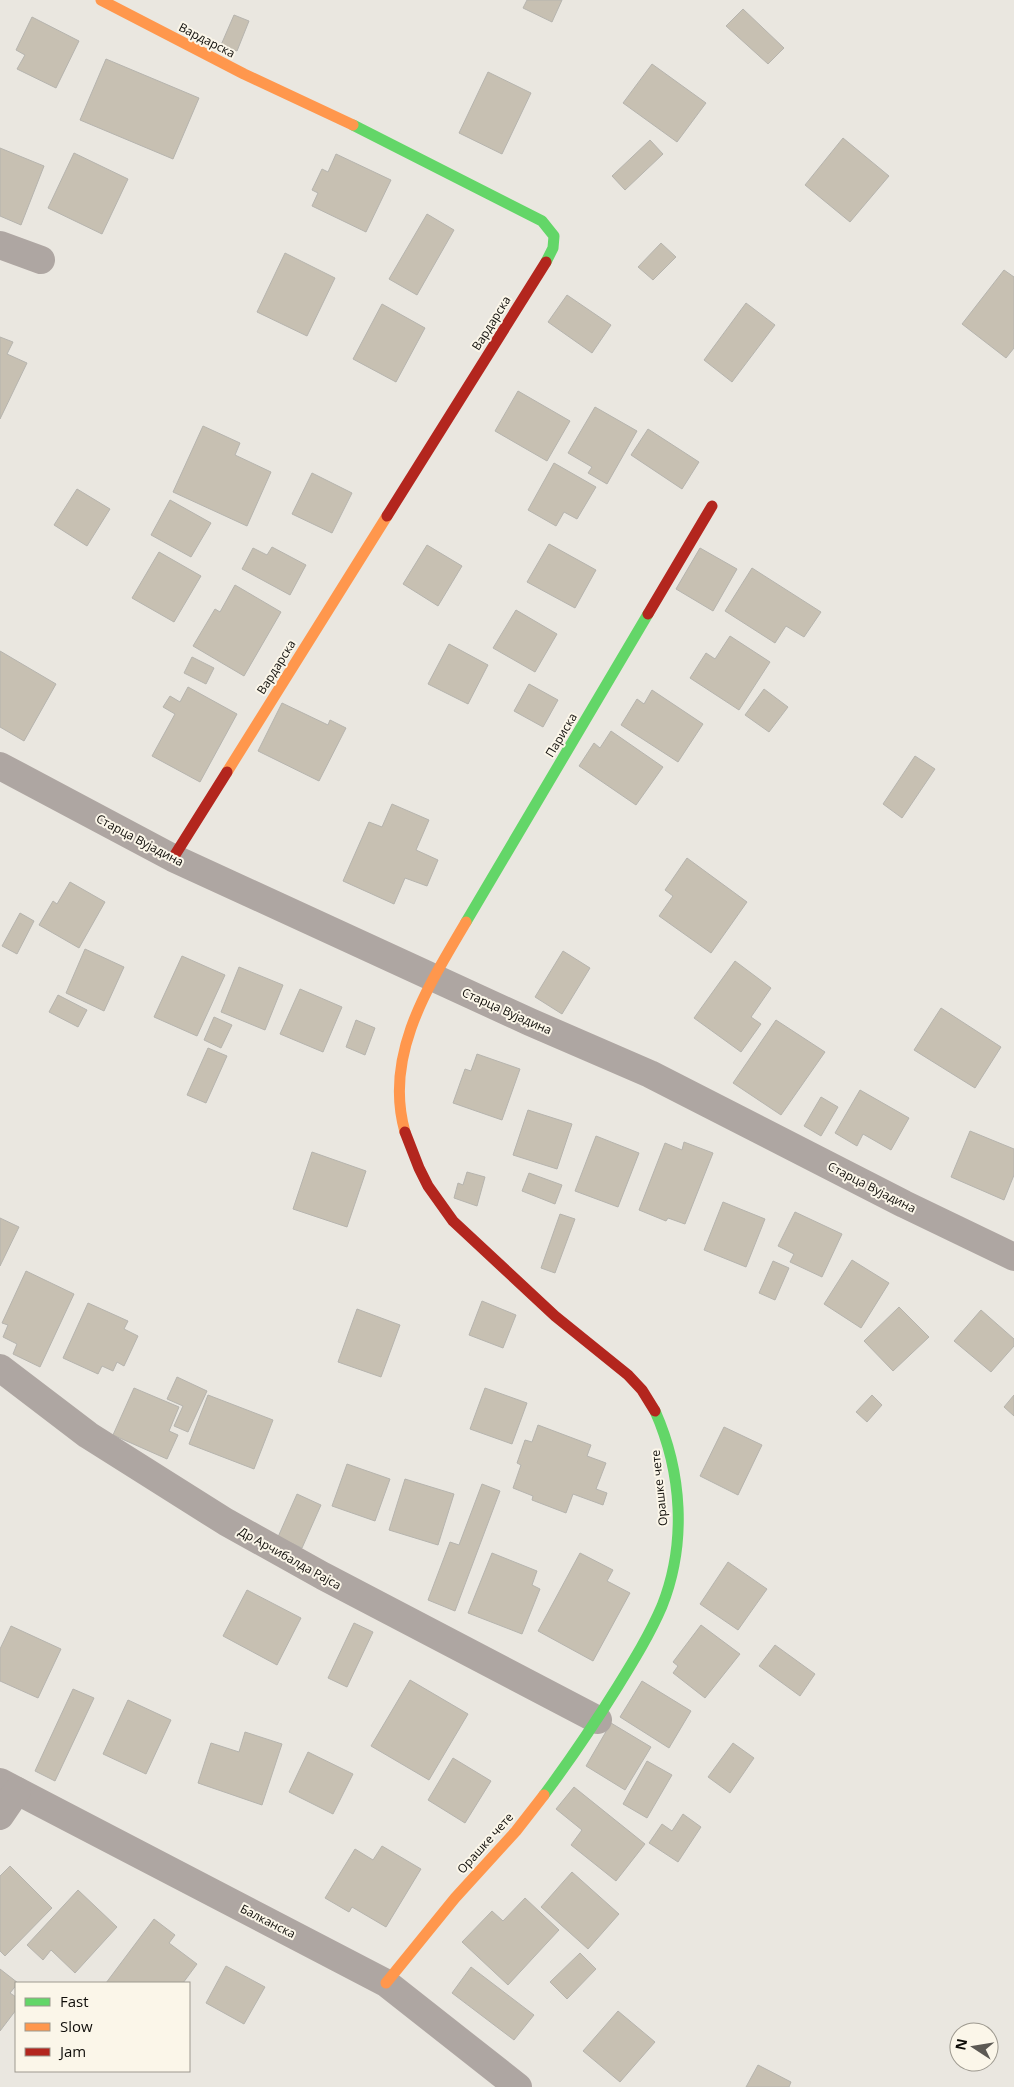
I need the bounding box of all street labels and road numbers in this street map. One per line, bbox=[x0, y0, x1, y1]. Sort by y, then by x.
street label: Вардарска bbox=[176, 19, 238, 61]
street label: Вардарска bbox=[468, 293, 514, 353]
street label: Вардарска bbox=[253, 637, 299, 697]
street label: Париска bbox=[541, 710, 581, 760]
street label: Старца Вујадина bbox=[93, 810, 187, 870]
street label: Старца Вујадина bbox=[459, 984, 555, 1038]
street label: Старца Вујадина bbox=[825, 1157, 919, 1217]
street label: Орашке чете bbox=[647, 1449, 671, 1527]
street label: Др Арчибалда Рајса bbox=[235, 1523, 345, 1593]
street label: Орашке чете bbox=[453, 1809, 517, 1877]
street label: Балканска bbox=[237, 1900, 299, 1942]

